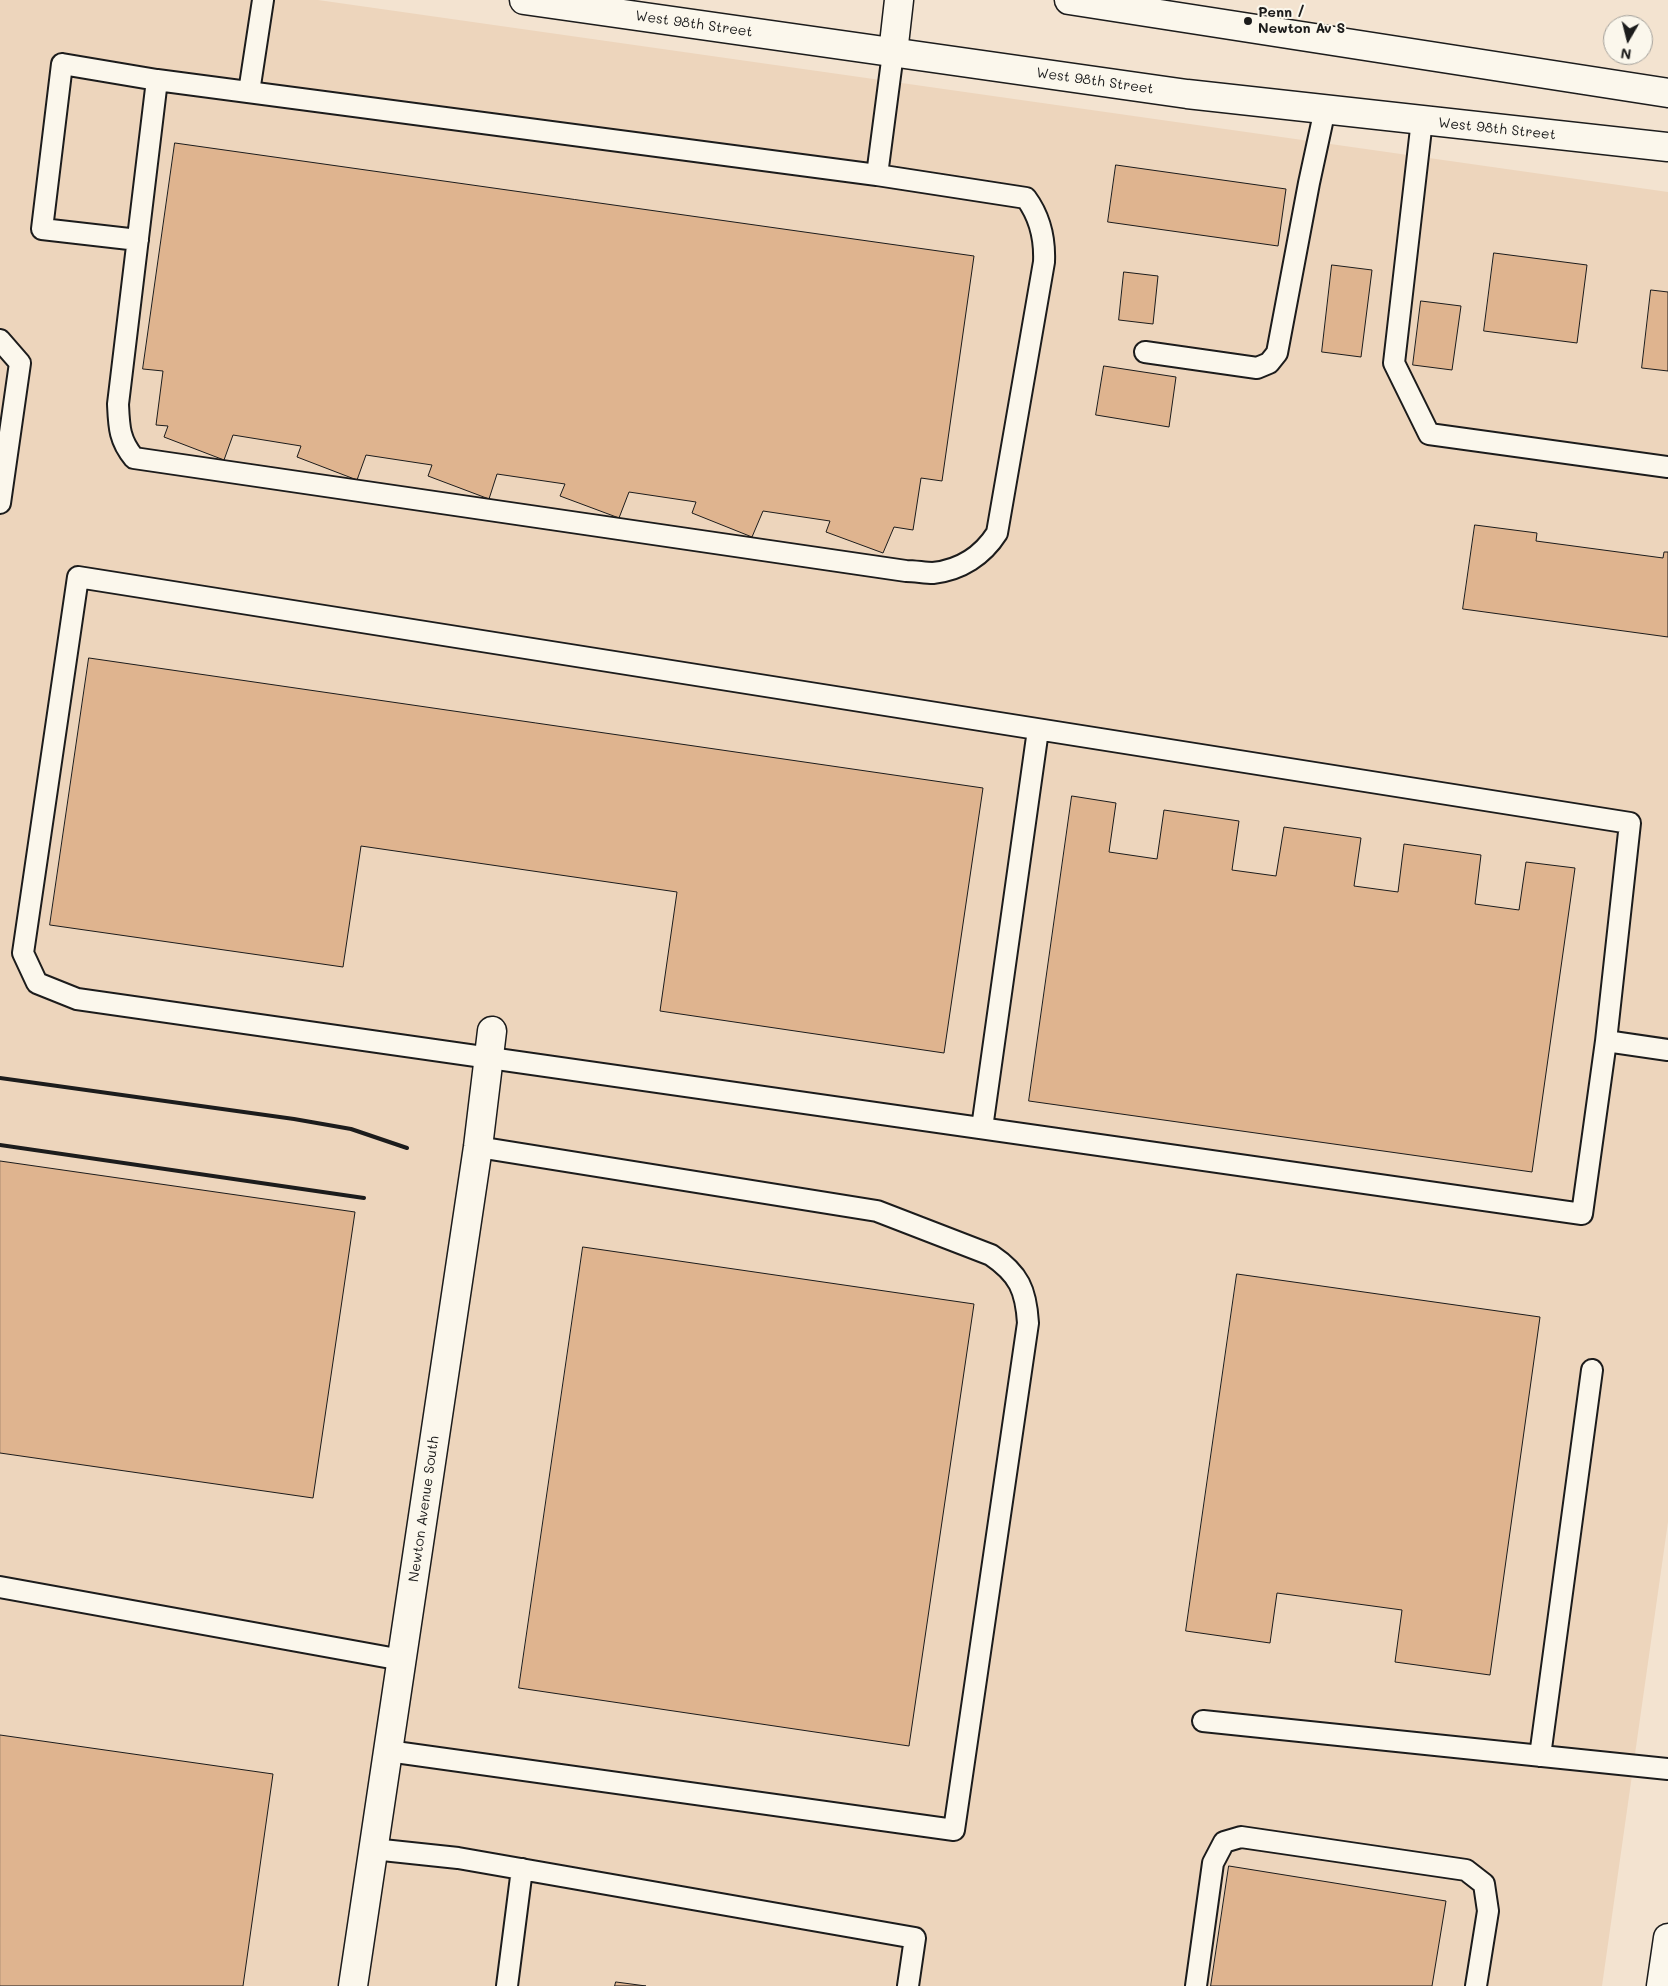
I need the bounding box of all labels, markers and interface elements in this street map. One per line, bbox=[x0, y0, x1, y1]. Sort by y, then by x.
place label: Penn / Newton Av S bbox=[1258, 5, 1345, 38]
street label: West 98th Street bbox=[634, 7, 754, 41]
marker: Penn / Newton Av S bbox=[1242, 15, 1254, 27]
north arrow bbox=[1603, 15, 1653, 65]
text: N bbox=[1619, 44, 1633, 65]
street label: West 98th Street bbox=[1035, 64, 1155, 98]
street label: West 98th Street bbox=[1437, 114, 1557, 144]
street label: Newton Avenue South bbox=[405, 1435, 443, 1583]

